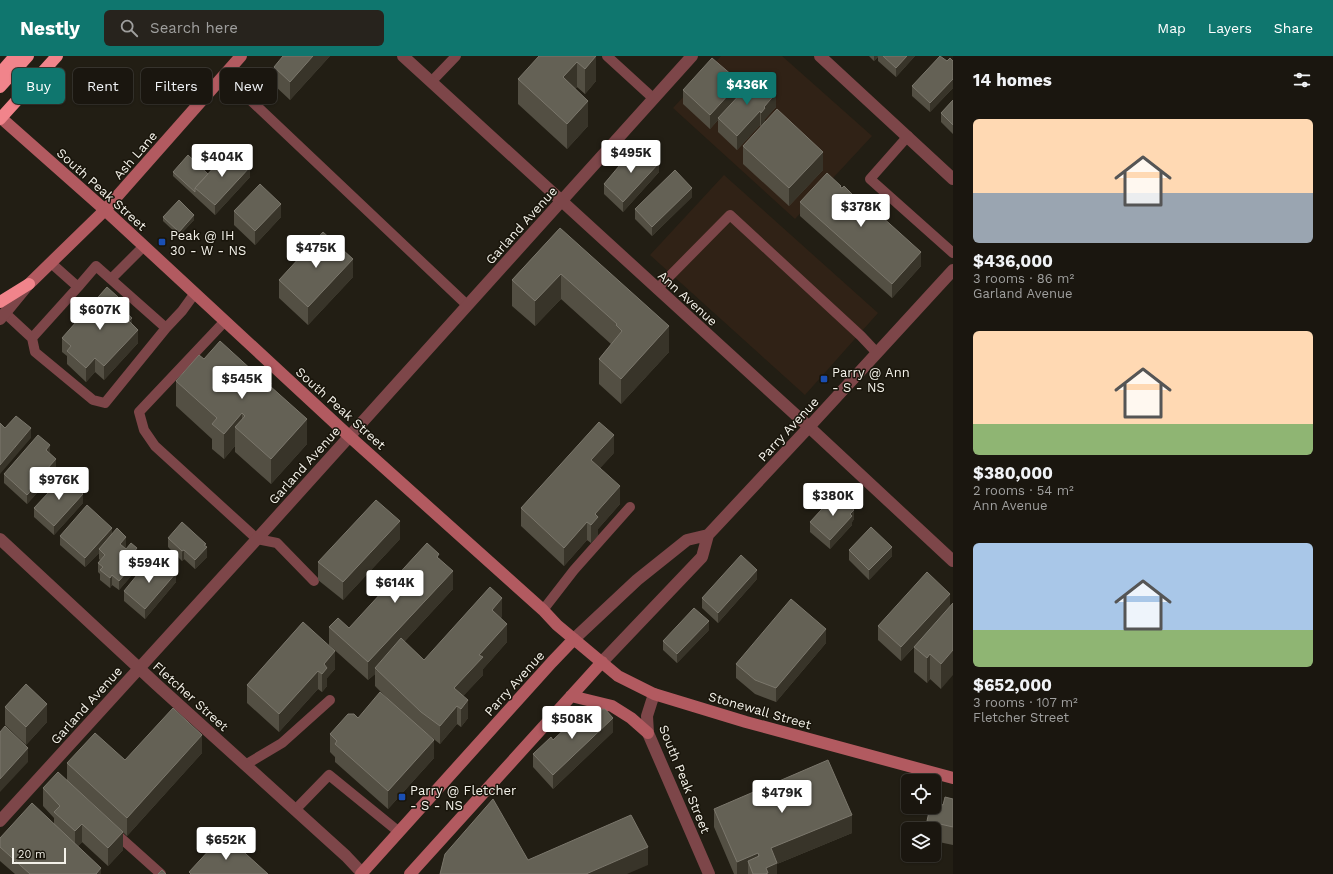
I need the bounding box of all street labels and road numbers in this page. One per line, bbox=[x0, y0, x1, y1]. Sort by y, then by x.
street label: Ash Lane bbox=[111, 128, 160, 182]
street label: South Peak Street bbox=[54, 145, 150, 234]
street label: Garland Avenue bbox=[483, 183, 560, 267]
street label: Ann Avenue bbox=[655, 268, 720, 329]
street label: South Peak Street bbox=[293, 364, 389, 453]
street label: Parry Avenue bbox=[755, 394, 822, 465]
street label: Garland Avenue bbox=[266, 423, 343, 507]
street label: Parry Avenue bbox=[481, 648, 547, 719]
street label: Fletcher Street bbox=[150, 659, 232, 734]
street label: Garland Avenue bbox=[48, 663, 125, 747]
street label: Stonewall Street bbox=[707, 689, 813, 732]
street label: South Peak Street bbox=[656, 723, 713, 836]

